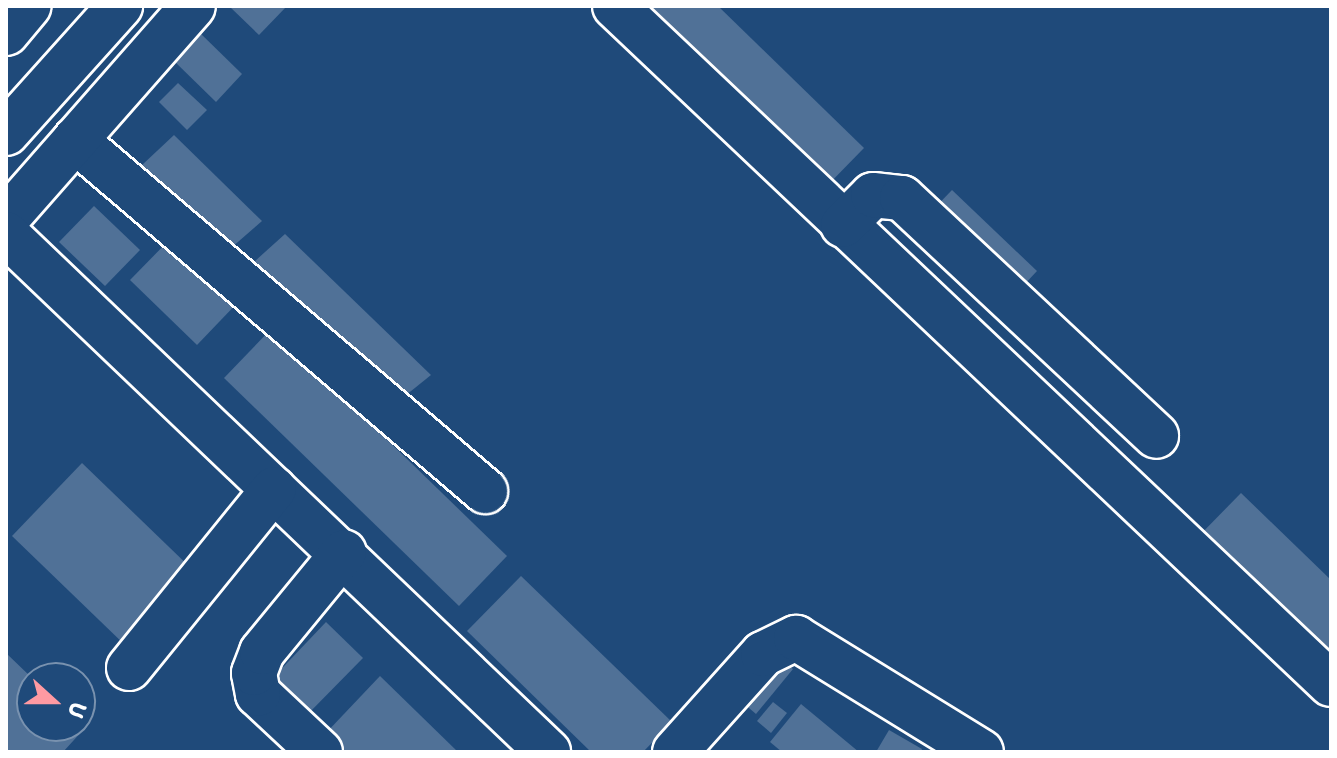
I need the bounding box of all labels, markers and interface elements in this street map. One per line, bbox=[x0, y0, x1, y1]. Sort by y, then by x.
north arrow bbox=[16, 662, 96, 742]
text: U bbox=[61, 698, 93, 722]

